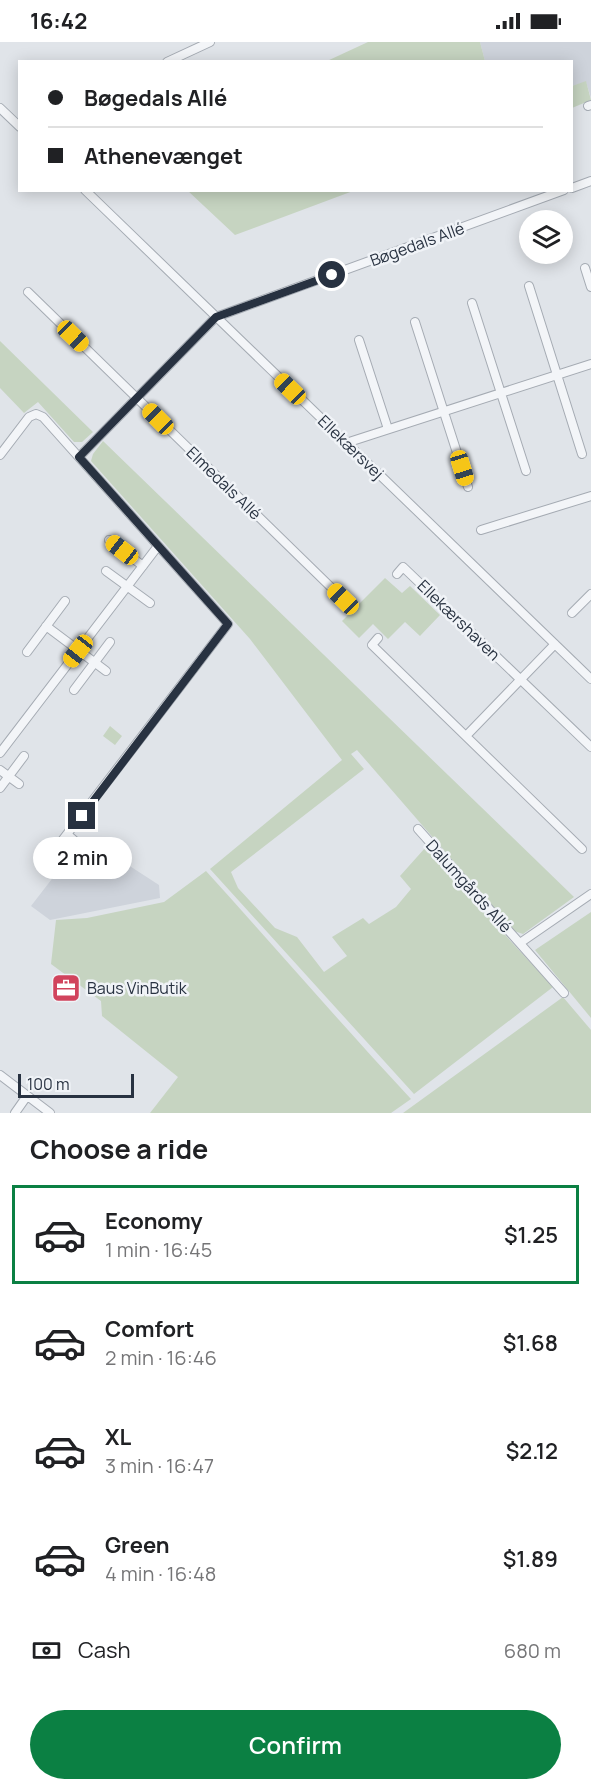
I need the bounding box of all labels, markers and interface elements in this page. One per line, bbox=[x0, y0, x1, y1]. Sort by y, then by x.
text: 16:42 bbox=[30, 6, 87, 36]
text: Bøgedals Allé bbox=[84, 83, 227, 113]
text: Athenevænget bbox=[84, 141, 243, 171]
map controls bbox=[519, 210, 573, 264]
button: layers bbox=[519, 210, 573, 264]
street label: Bøgedals Allé bbox=[367, 217, 467, 271]
route start bbox=[318, 261, 345, 288]
car bbox=[54, 317, 92, 355]
car bbox=[271, 370, 309, 408]
car bbox=[139, 400, 177, 438]
street label: Ellekærsvej bbox=[313, 410, 389, 484]
street label: Elmedals Allé bbox=[182, 442, 266, 524]
car bbox=[448, 448, 476, 488]
car bbox=[102, 532, 142, 568]
street label: Ellekærshaven bbox=[413, 575, 505, 665]
car bbox=[324, 580, 362, 618]
car bbox=[60, 631, 96, 671]
route end bbox=[68, 802, 95, 829]
street label: Dalumgårds Allé bbox=[421, 835, 517, 937]
callout: 2 min bbox=[32, 837, 132, 879]
text: 2 min bbox=[57, 844, 108, 871]
office icon: Baus VinButik bbox=[50, 972, 82, 1004]
place label: Baus VinButik bbox=[87, 977, 188, 999]
scale bar bbox=[18, 1071, 134, 1098]
text: 100 m bbox=[27, 1073, 70, 1095]
text: Choose a ride bbox=[30, 1130, 208, 1167]
text: Economy bbox=[105, 1206, 203, 1236]
icon: car bbox=[33, 1208, 87, 1262]
text: $1.25 bbox=[504, 1220, 558, 1250]
text: 1 min · 16:45 bbox=[105, 1236, 212, 1263]
text: Comfort bbox=[105, 1314, 194, 1344]
icon: car bbox=[33, 1316, 87, 1370]
text: $1.68 bbox=[503, 1328, 558, 1358]
text: 2 min · 16:46 bbox=[105, 1344, 217, 1371]
text: XL bbox=[105, 1422, 131, 1452]
icon: car bbox=[33, 1424, 87, 1478]
text: $2.12 bbox=[506, 1436, 558, 1466]
text: 3 min · 16:47 bbox=[105, 1452, 214, 1479]
text: Green bbox=[105, 1530, 170, 1560]
icon: car bbox=[33, 1532, 87, 1586]
text: $1.89 bbox=[503, 1544, 558, 1574]
text: 4 min · 16:48 bbox=[105, 1560, 216, 1587]
icon: cash bbox=[30, 1634, 63, 1667]
text: Cash bbox=[78, 1635, 131, 1665]
text: 680 m bbox=[504, 1637, 561, 1664]
button: Confirm bbox=[30, 1710, 561, 1779]

